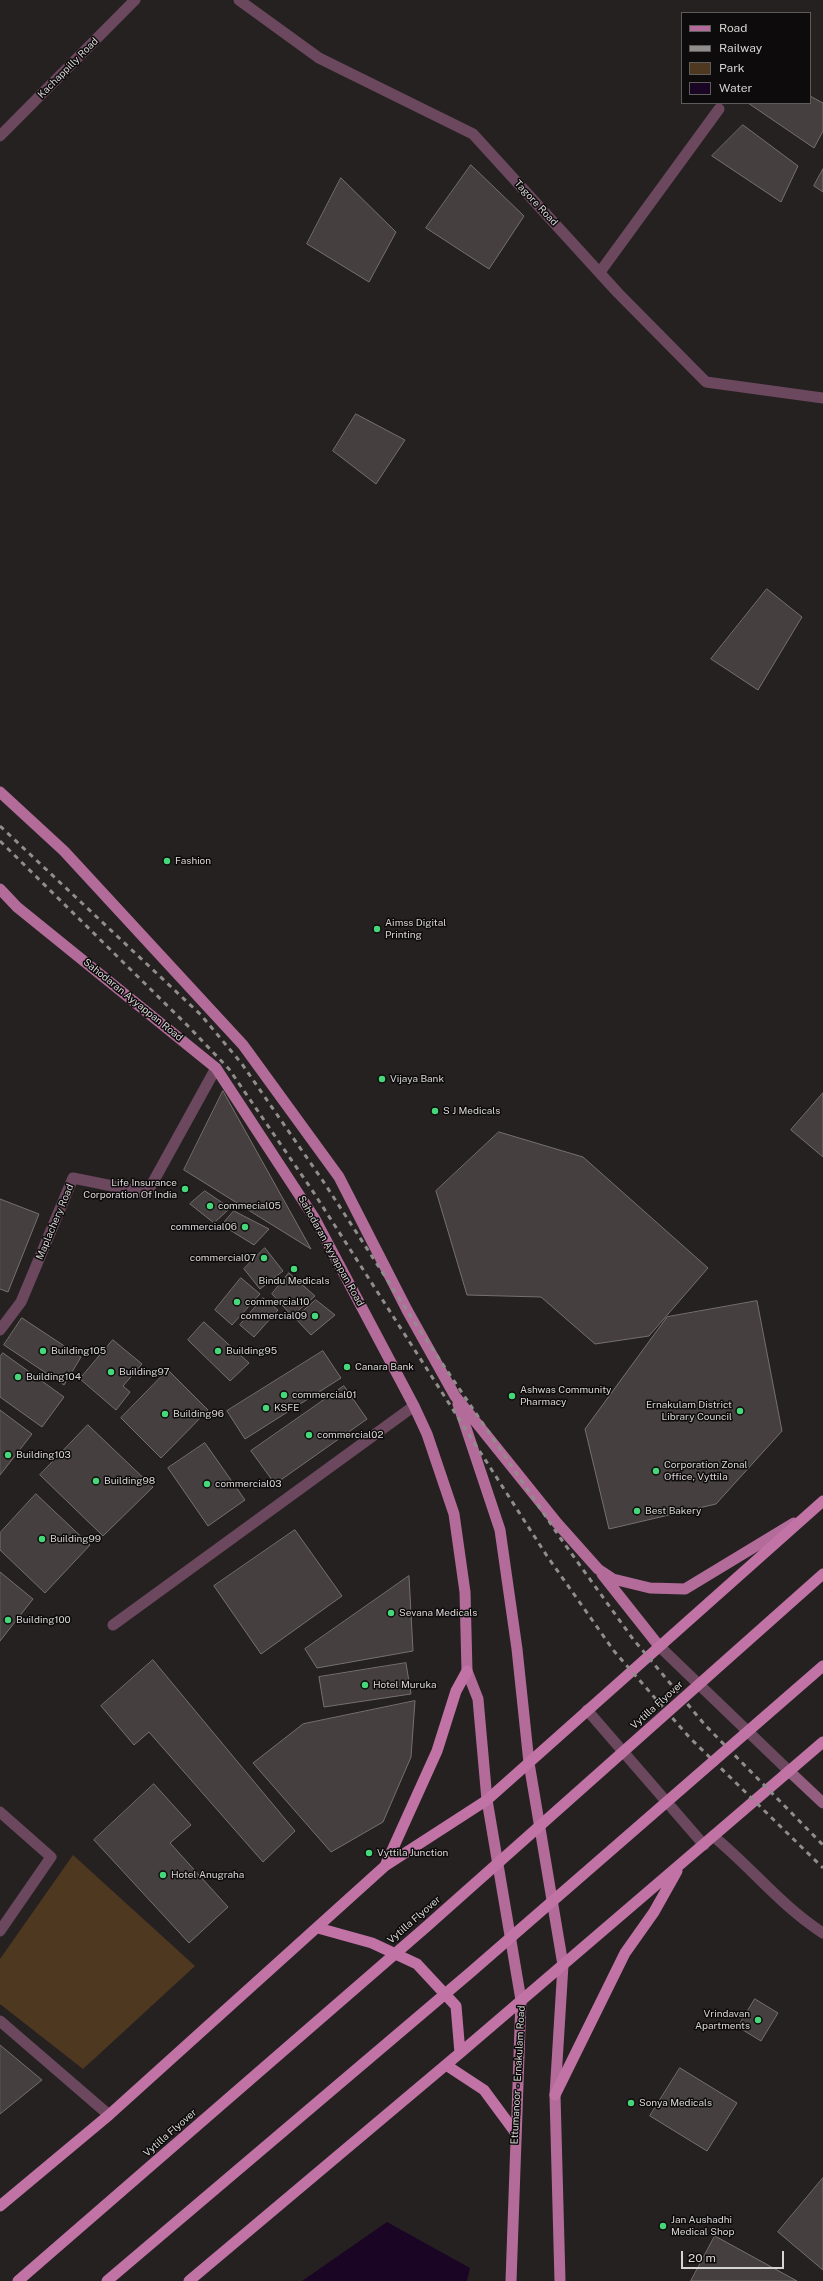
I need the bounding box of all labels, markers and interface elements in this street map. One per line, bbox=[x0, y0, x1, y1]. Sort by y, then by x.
legend bbox=[681, 12, 811, 104]
text: Road bbox=[719, 21, 747, 35]
street label: Kachappilly Road bbox=[35, 35, 101, 101]
text: Railway bbox=[719, 41, 762, 55]
text: Park bbox=[719, 61, 745, 75]
text: Water bbox=[719, 81, 752, 95]
street label: Tagore Road bbox=[512, 178, 560, 228]
place label: Fashion bbox=[175, 855, 211, 867]
marker: Fashion bbox=[162, 856, 172, 866]
place label: Aimss Digital Printing bbox=[385, 917, 446, 940]
marker: Aimss Digital Printing bbox=[372, 924, 382, 934]
street label: Sahodaran Ayyappan Road bbox=[81, 956, 185, 1044]
place label: Vijaya Bank bbox=[390, 1073, 444, 1085]
marker: Vijaya Bank bbox=[377, 1074, 387, 1084]
place label: S J Medicals bbox=[443, 1105, 500, 1117]
marker: S J Medicals bbox=[430, 1106, 440, 1116]
place label: Life Insurance Corporation Of India bbox=[83, 1177, 177, 1200]
street label: Maplachery Road bbox=[34, 1182, 76, 1262]
marker: Life Insurance Corporation Of India bbox=[180, 1184, 190, 1194]
street label: Sahodaran Ayyappan Road bbox=[296, 1194, 366, 1308]
place label: commecial05 bbox=[218, 1200, 281, 1212]
marker: commecial05 bbox=[205, 1201, 215, 1211]
place label: commercial06 bbox=[170, 1221, 237, 1233]
marker: commercial06 bbox=[240, 1222, 250, 1232]
place label: commercial07 bbox=[190, 1252, 256, 1264]
marker: commercial07 bbox=[259, 1253, 269, 1263]
marker: Bindu Medicals bbox=[289, 1264, 299, 1274]
place label: Bindu Medicals bbox=[258, 1275, 330, 1287]
place label: commercial10 bbox=[245, 1296, 309, 1308]
marker: commercial10 bbox=[232, 1297, 242, 1307]
place label: commercial09 bbox=[240, 1310, 307, 1322]
marker: commercial09 bbox=[310, 1311, 320, 1321]
place label: Building105 bbox=[51, 1345, 106, 1357]
place label: Building95 bbox=[226, 1345, 277, 1357]
marker: Building105 bbox=[38, 1346, 48, 1356]
marker: Building95 bbox=[213, 1346, 223, 1356]
place label: Canara Bank bbox=[355, 1361, 414, 1373]
marker: Canara Bank bbox=[342, 1362, 352, 1372]
place label: Building97 bbox=[119, 1366, 170, 1378]
marker: Building97 bbox=[106, 1367, 116, 1377]
place label: Building104 bbox=[26, 1371, 81, 1383]
marker: Building104 bbox=[13, 1372, 23, 1382]
place label: Ashwas Community Pharmacy bbox=[520, 1384, 611, 1408]
place label: commercial01 bbox=[292, 1389, 356, 1401]
marker: commercial01 bbox=[279, 1390, 289, 1400]
marker: Ashwas Community Pharmacy bbox=[507, 1391, 517, 1401]
place label: Ernakulam District Library Council bbox=[646, 1399, 732, 1422]
place label: KSFE bbox=[274, 1402, 299, 1414]
marker: KSFE bbox=[261, 1403, 271, 1413]
marker: Ernakulam District Library Council bbox=[735, 1406, 745, 1416]
place label: Building96 bbox=[173, 1408, 224, 1420]
marker: Building96 bbox=[160, 1409, 170, 1419]
place label: commercial02 bbox=[317, 1429, 383, 1441]
marker: commercial02 bbox=[304, 1430, 314, 1440]
place label: Building103 bbox=[16, 1449, 71, 1461]
marker: Building103 bbox=[3, 1450, 13, 1460]
place label: Corporation Zonal Office, Vyttila bbox=[664, 1459, 747, 1482]
marker: Corporation Zonal Office, Vyttila bbox=[651, 1466, 661, 1476]
place label: Building98 bbox=[104, 1475, 155, 1487]
marker: Building98 bbox=[91, 1476, 101, 1486]
place label: commercial03 bbox=[215, 1478, 282, 1490]
marker: commercial03 bbox=[202, 1479, 212, 1489]
place label: Best Bakery bbox=[645, 1505, 701, 1517]
marker: Best Bakery bbox=[632, 1506, 642, 1516]
place label: Building99 bbox=[50, 1533, 101, 1545]
marker: Building99 bbox=[37, 1534, 47, 1544]
place label: Sevana Medicals bbox=[399, 1607, 477, 1619]
marker: Sevana Medicals bbox=[386, 1608, 396, 1618]
place label: Building100 bbox=[16, 1614, 71, 1626]
marker: Building100 bbox=[3, 1615, 13, 1625]
street label: Vytilla Flyover bbox=[628, 1678, 686, 1732]
place label: Hotel Muruka bbox=[373, 1679, 436, 1691]
marker: Hotel Muruka bbox=[360, 1680, 370, 1690]
place label: Vyttila Junction bbox=[377, 1847, 448, 1859]
marker: Vyttila Junction bbox=[364, 1848, 374, 1858]
place label: Hotel Anugraha bbox=[171, 1869, 244, 1881]
marker: Hotel Anugraha bbox=[158, 1870, 168, 1880]
street label: Vytilla Flyover bbox=[385, 1894, 443, 1946]
street label: Ettumanoor - Ernakulam Road bbox=[508, 2005, 528, 2145]
place label: Vrindavan Apartments bbox=[695, 2008, 750, 2032]
marker: Vrindavan Apartments bbox=[753, 2015, 763, 2025]
place label: Sonya Medicals bbox=[639, 2097, 712, 2109]
marker: Sonya Medicals bbox=[626, 2098, 636, 2108]
street label: Vytilla Flyover bbox=[141, 2107, 199, 2159]
place label: Jan Aushadhi Medical Shop bbox=[671, 2214, 734, 2238]
marker: Jan Aushadhi Medical Shop bbox=[658, 2221, 668, 2231]
scale bar bbox=[683, 2243, 786, 2269]
text: 20 m bbox=[688, 2251, 716, 2265]

